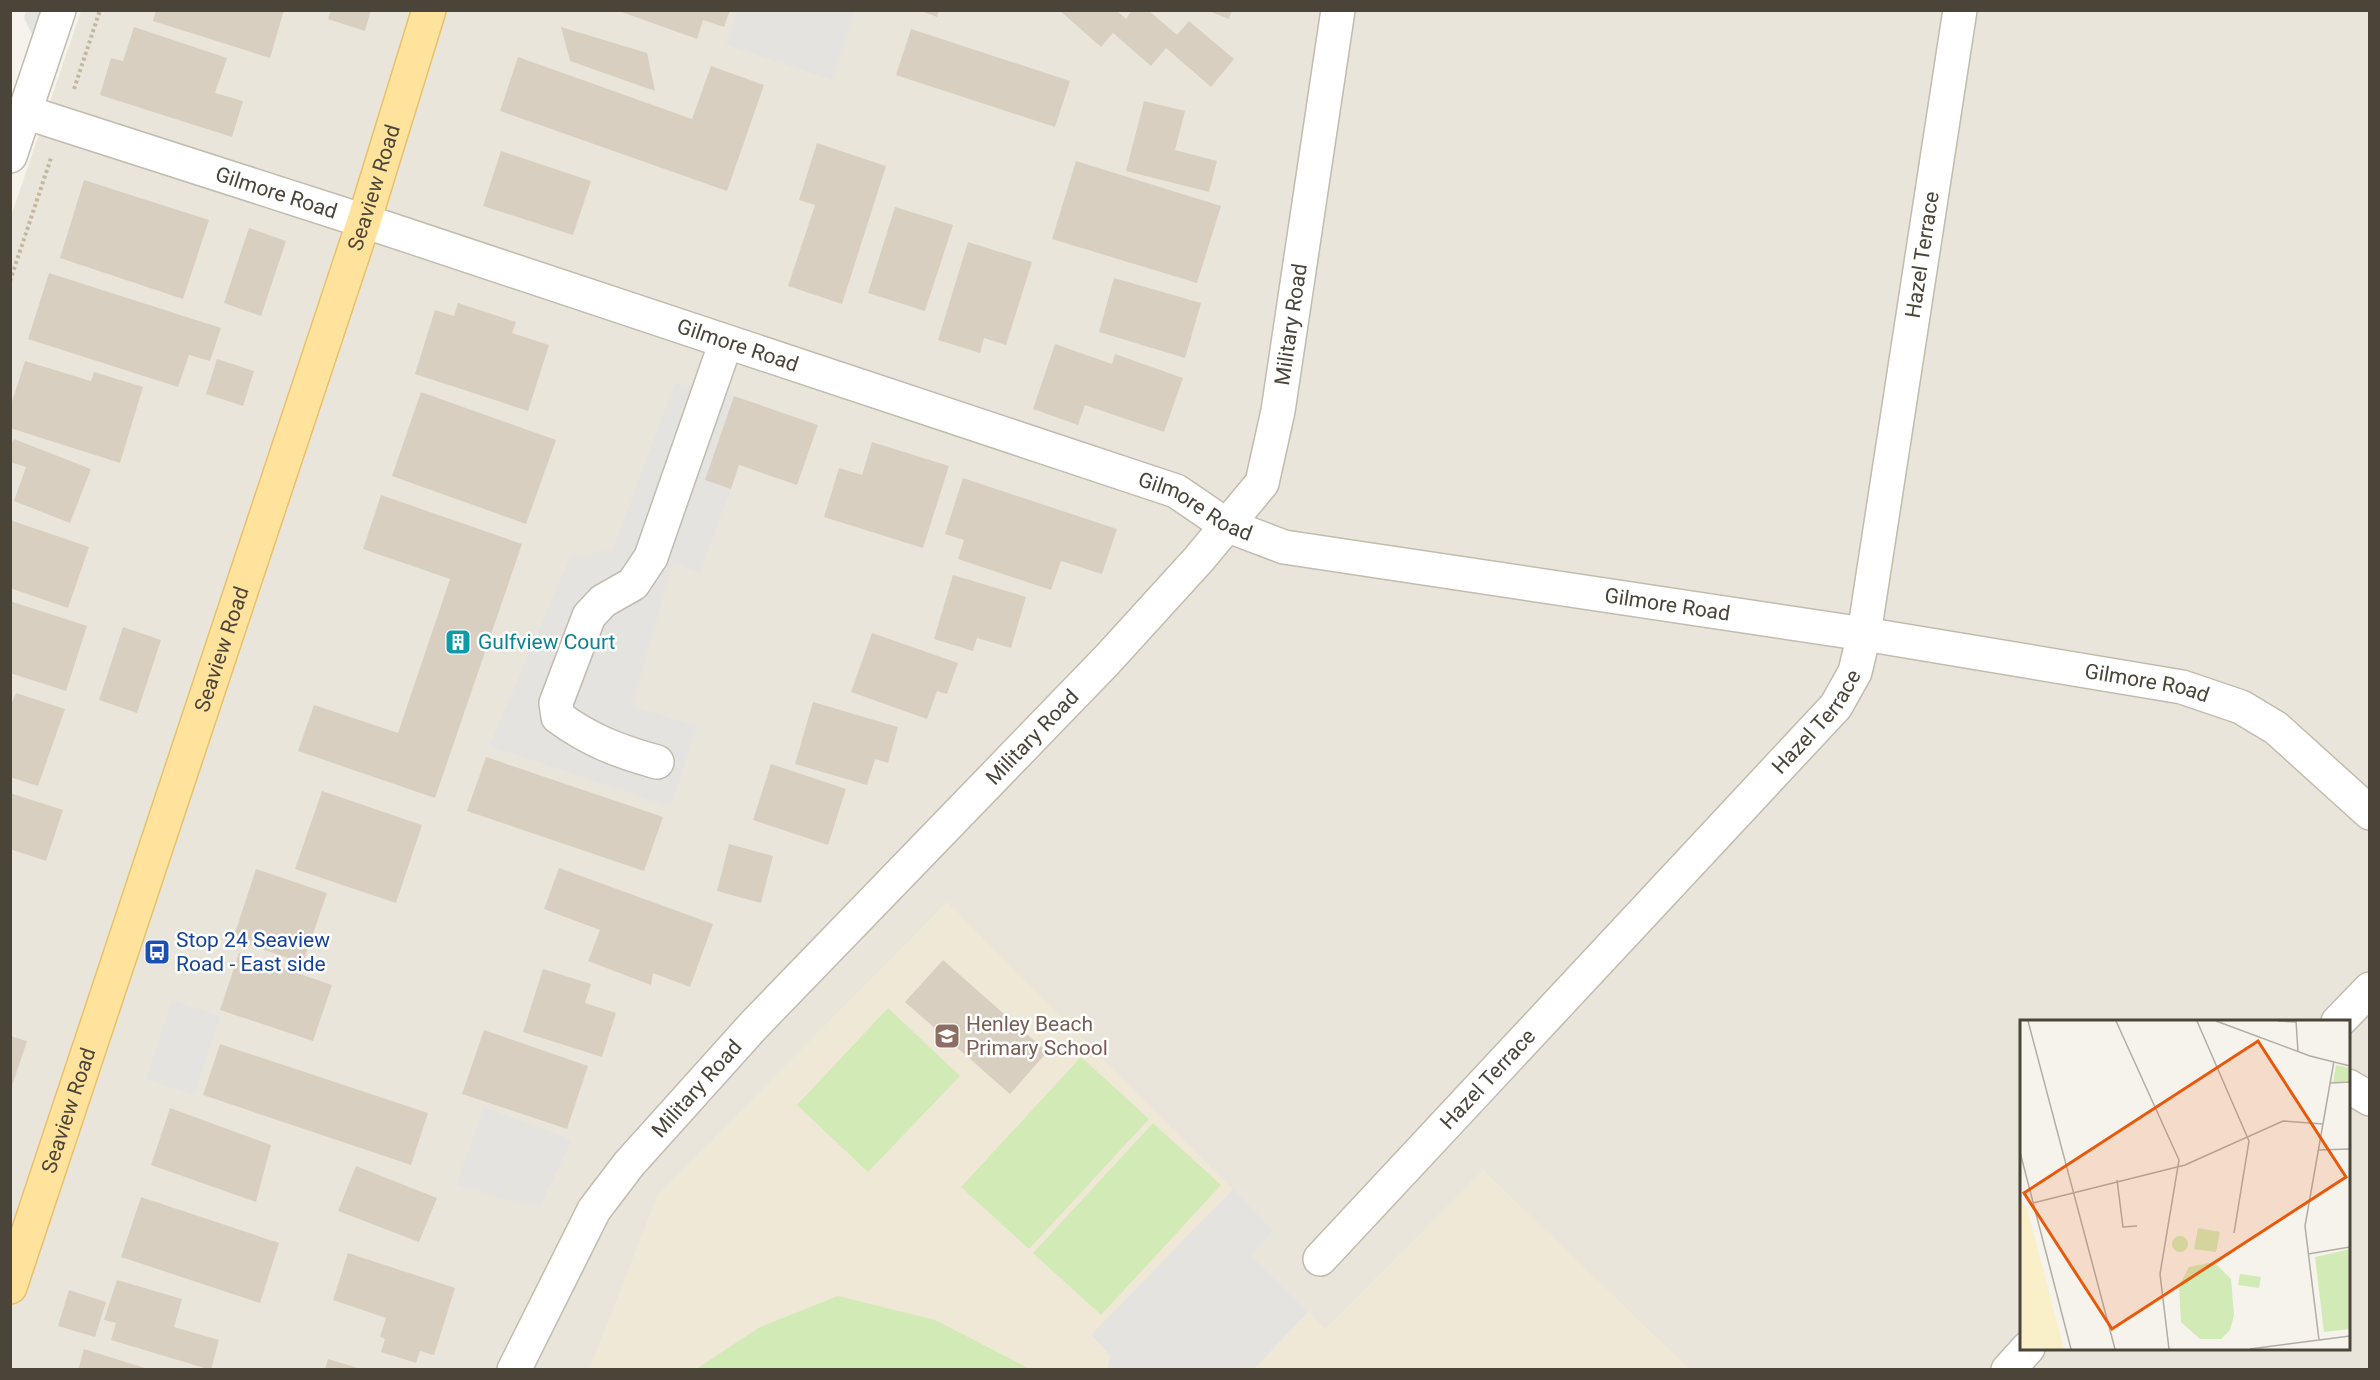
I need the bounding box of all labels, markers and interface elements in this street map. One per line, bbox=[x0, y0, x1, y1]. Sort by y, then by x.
street label: Seaview Road bbox=[343, 122, 405, 254]
street label: Gilmore Road bbox=[212, 162, 340, 224]
street label: Hazel Terrace bbox=[1901, 190, 1944, 320]
street label: Military Road bbox=[1270, 262, 1312, 387]
street label: Gilmore Road bbox=[674, 314, 802, 377]
street label: Gilmore Road bbox=[1135, 467, 1255, 546]
street label: Gilmore Road bbox=[1603, 583, 1732, 626]
street label: Seaview Road bbox=[190, 584, 254, 715]
building icon: Gulfview Court bbox=[443, 627, 473, 657]
place label: Gulfview Court bbox=[478, 630, 616, 654]
street label: Gilmore Road bbox=[2083, 659, 2212, 707]
street label: Hazel Terrace bbox=[1767, 666, 1866, 779]
street label: Military Road bbox=[981, 685, 1084, 790]
place label: Stop 24 Seaview Road - East side bbox=[176, 928, 330, 976]
bus stop icon: Stop 24 Seaview Road - East side bbox=[142, 937, 172, 967]
place label: Henley Beach Primary School bbox=[966, 1012, 1108, 1060]
inset map bbox=[2020, 1020, 2350, 1350]
school or university icon: Henley Beach Primary School bbox=[932, 1021, 962, 1051]
street label: Hazel Terrace bbox=[1435, 1024, 1540, 1134]
street label: Military Road bbox=[647, 1035, 747, 1142]
street label: Seaview Road bbox=[37, 1045, 101, 1176]

